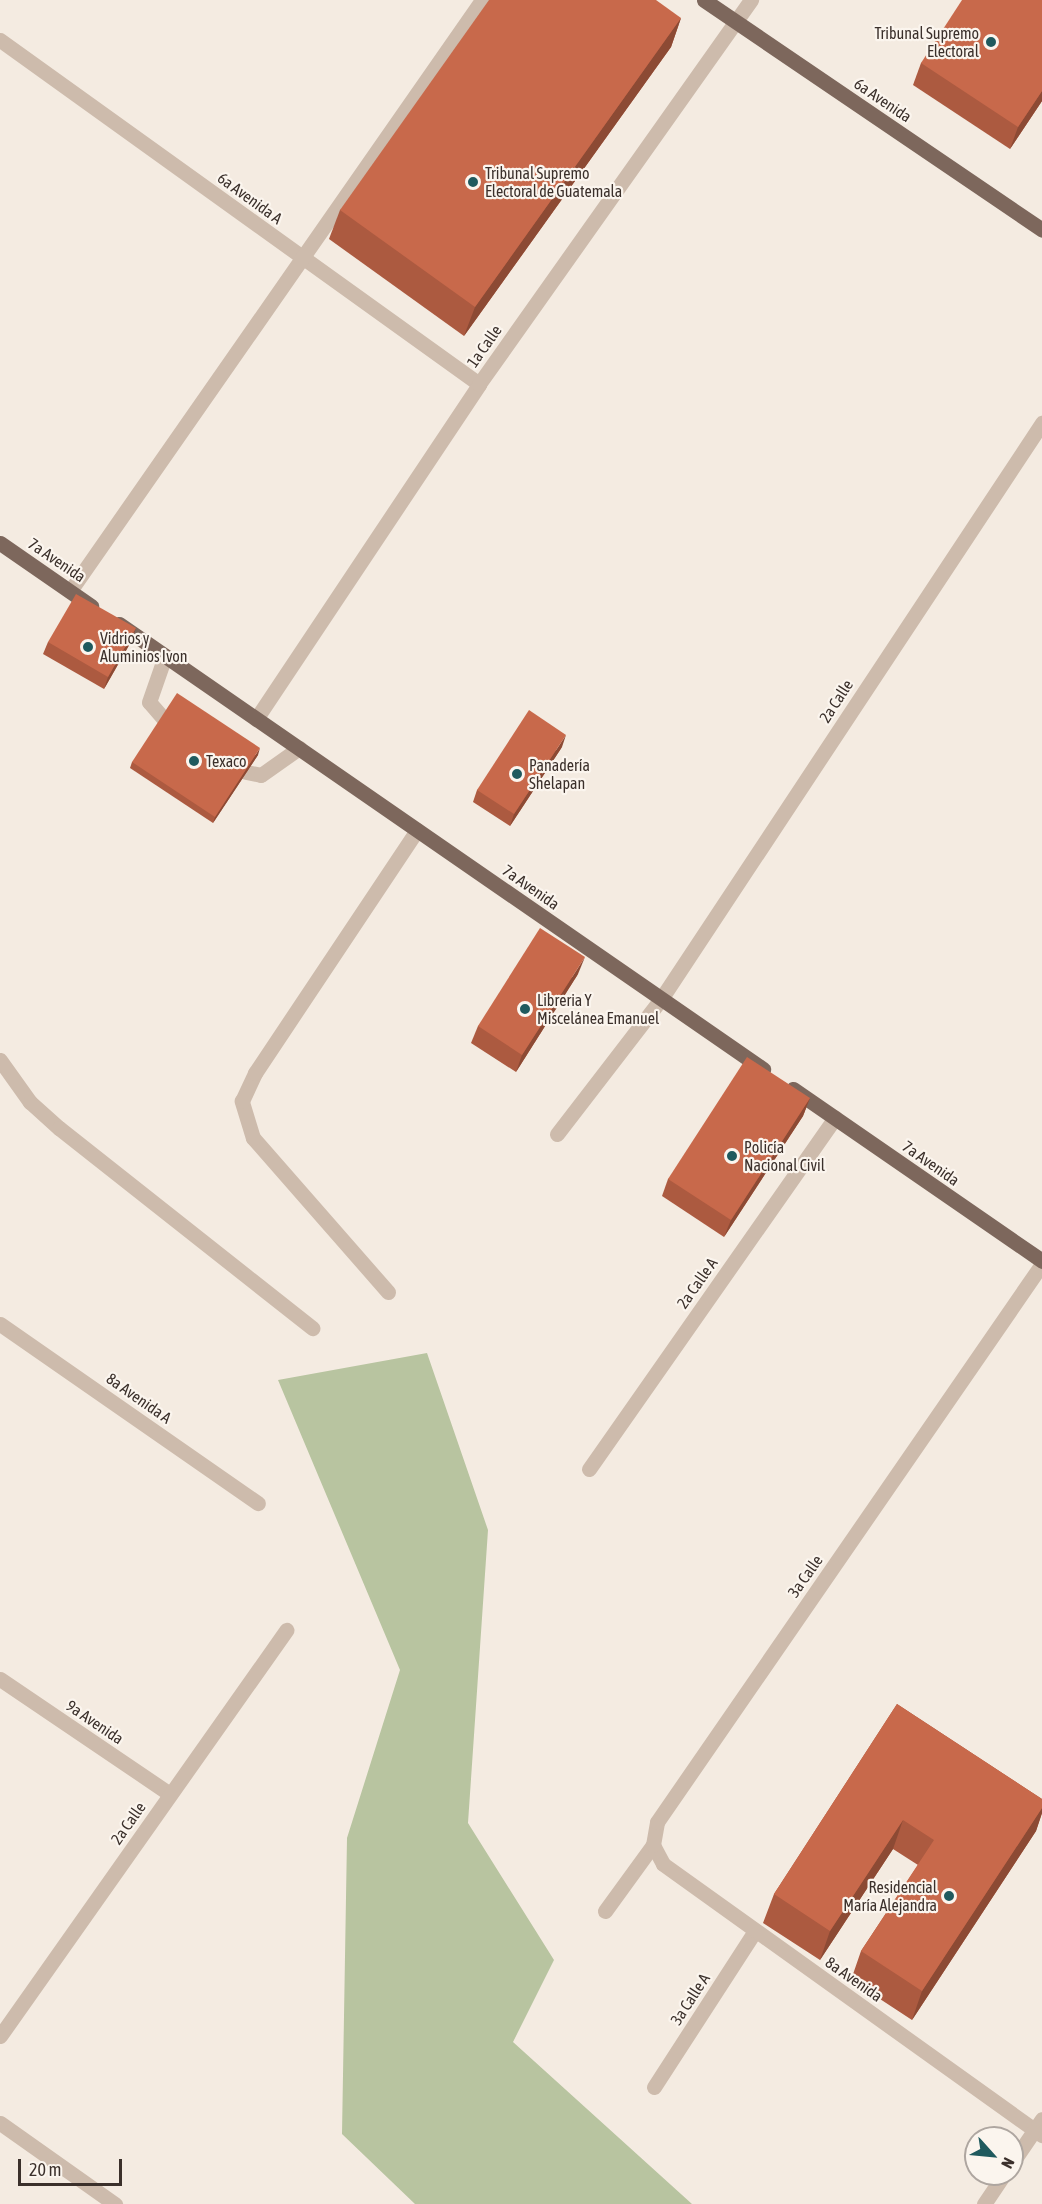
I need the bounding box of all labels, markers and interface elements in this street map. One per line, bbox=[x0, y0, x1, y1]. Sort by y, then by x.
place label: Tribunal Supremo Electoral bbox=[875, 23, 979, 61]
marker: Tribunal Supremo Electoral bbox=[984, 35, 998, 49]
street label: 6a Avenida bbox=[851, 74, 915, 126]
place label: Tribunal Supremo Electoral de Guatemala bbox=[485, 163, 622, 201]
street label: 6a Avenida A bbox=[214, 168, 286, 228]
marker: Tribunal Supremo Electoral de Guatemala bbox=[466, 175, 480, 189]
street label: 1a Calle bbox=[463, 321, 505, 371]
street label: 7a Avenida bbox=[25, 534, 89, 586]
place label: Vidrios y Aluminios Ivon bbox=[100, 628, 188, 666]
marker: Vidrios y Aluminios Ivon bbox=[81, 640, 95, 654]
street label: 2a Calle bbox=[815, 676, 857, 726]
place label: Texaco bbox=[206, 751, 247, 771]
marker: Texaco bbox=[187, 754, 201, 768]
place label: Panadería Shelapan bbox=[529, 755, 590, 793]
marker: Panadería Shelapan bbox=[510, 767, 524, 781]
street label: 7a Avenida bbox=[499, 860, 563, 914]
place label: Libreria Y Miscelánea Emanuel bbox=[537, 990, 659, 1028]
marker: Libreria Y Miscelánea Emanuel bbox=[518, 1002, 532, 1016]
street label: 7a Avenida bbox=[899, 1136, 963, 1190]
place label: Policía Nacional Civil bbox=[744, 1137, 825, 1175]
marker: Policía Nacional Civil bbox=[725, 1149, 739, 1163]
street label: 2a Calle A bbox=[673, 1254, 721, 1312]
street label: 8a Avenida A bbox=[103, 1369, 175, 1427]
street label: 3a Calle bbox=[784, 1551, 826, 1601]
street label: 9a Avenida bbox=[63, 1696, 127, 1748]
street label: 2a Calle bbox=[107, 1798, 149, 1848]
place label: Residencial María Alejandra bbox=[843, 1877, 937, 1915]
marker: Residencial María Alejandra bbox=[942, 1889, 956, 1903]
street label: 8a Avenida bbox=[822, 1952, 886, 2006]
street label: 3a Calle A bbox=[666, 1970, 714, 2028]
north arrow bbox=[964, 2126, 1024, 2186]
scale bar bbox=[21, 2147, 124, 2185]
text: N bbox=[998, 2155, 1018, 2172]
text: 20 m bbox=[29, 2159, 61, 2180]

